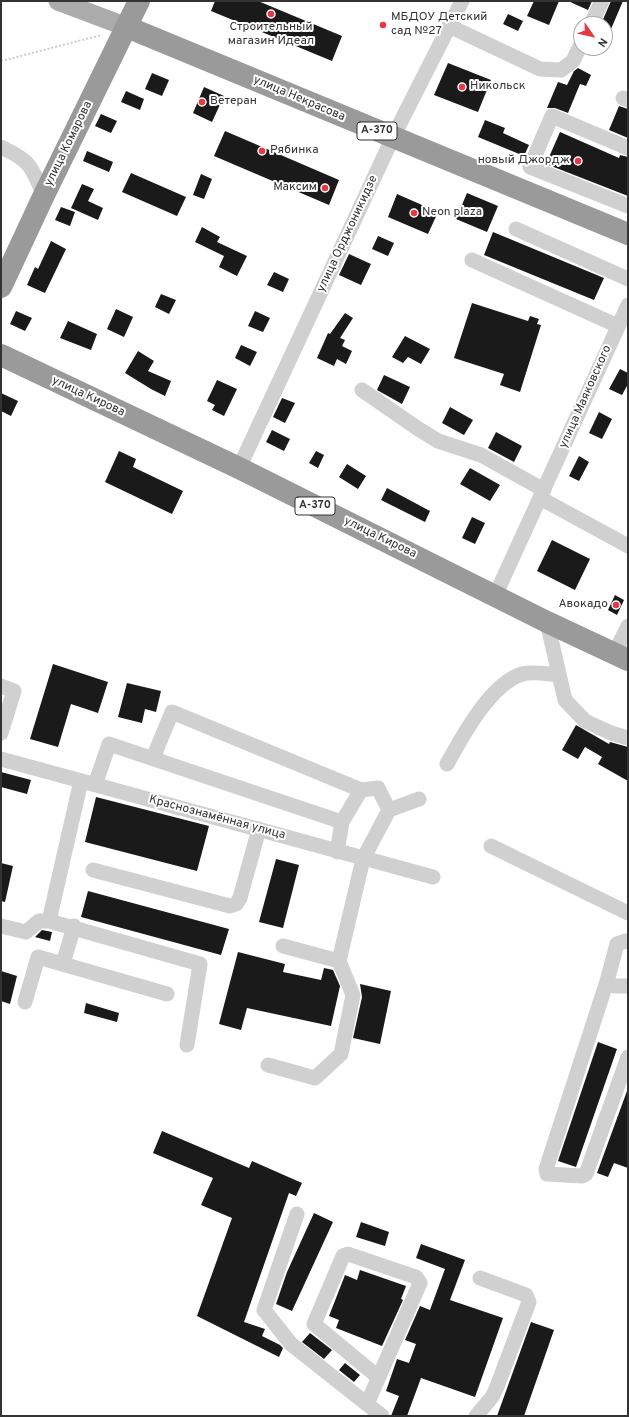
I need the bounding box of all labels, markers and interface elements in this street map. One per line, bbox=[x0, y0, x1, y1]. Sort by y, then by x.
marker: Строительный магазин Идеал bbox=[266, 9, 276, 19]
place label: МБДОУ Детский сад №27 bbox=[391, 11, 487, 39]
north arrow bbox=[573, 16, 613, 56]
marker: МБДОУ Детский сад №27 bbox=[378, 20, 388, 30]
place label: Строительный магазин Идеал bbox=[228, 21, 314, 49]
text: N bbox=[594, 35, 610, 49]
street label: улица Некрасова bbox=[251, 73, 347, 125]
place label: Никольск bbox=[470, 80, 526, 94]
marker: Никольск bbox=[457, 82, 467, 92]
place label: Ветеран bbox=[210, 95, 257, 109]
marker: Ветеран bbox=[197, 97, 207, 107]
street label: улица Комарова bbox=[42, 99, 96, 189]
road number: А-370 bbox=[357, 122, 397, 140]
place label: Рябинка bbox=[270, 144, 318, 158]
marker: Рябинка bbox=[257, 146, 267, 156]
place label: новый Джордж bbox=[478, 154, 570, 168]
marker: новый Джордж bbox=[573, 156, 583, 166]
street label: улица Орджоникидзе bbox=[315, 173, 381, 295]
place label: Максим bbox=[273, 181, 317, 195]
marker: Максим bbox=[320, 183, 330, 193]
place label: Neon plaza bbox=[422, 206, 482, 220]
marker: Neon plaza bbox=[409, 208, 419, 218]
street label: улица Маяковского bbox=[557, 343, 615, 451]
street label: улица Кирова bbox=[49, 374, 127, 420]
road number: А-370 bbox=[295, 497, 335, 515]
street label: улица Кирова bbox=[341, 514, 419, 562]
place label: Авокадо bbox=[558, 598, 608, 612]
marker: Авокадо bbox=[611, 600, 621, 610]
street label: Краснознамённая улица bbox=[147, 793, 287, 843]

